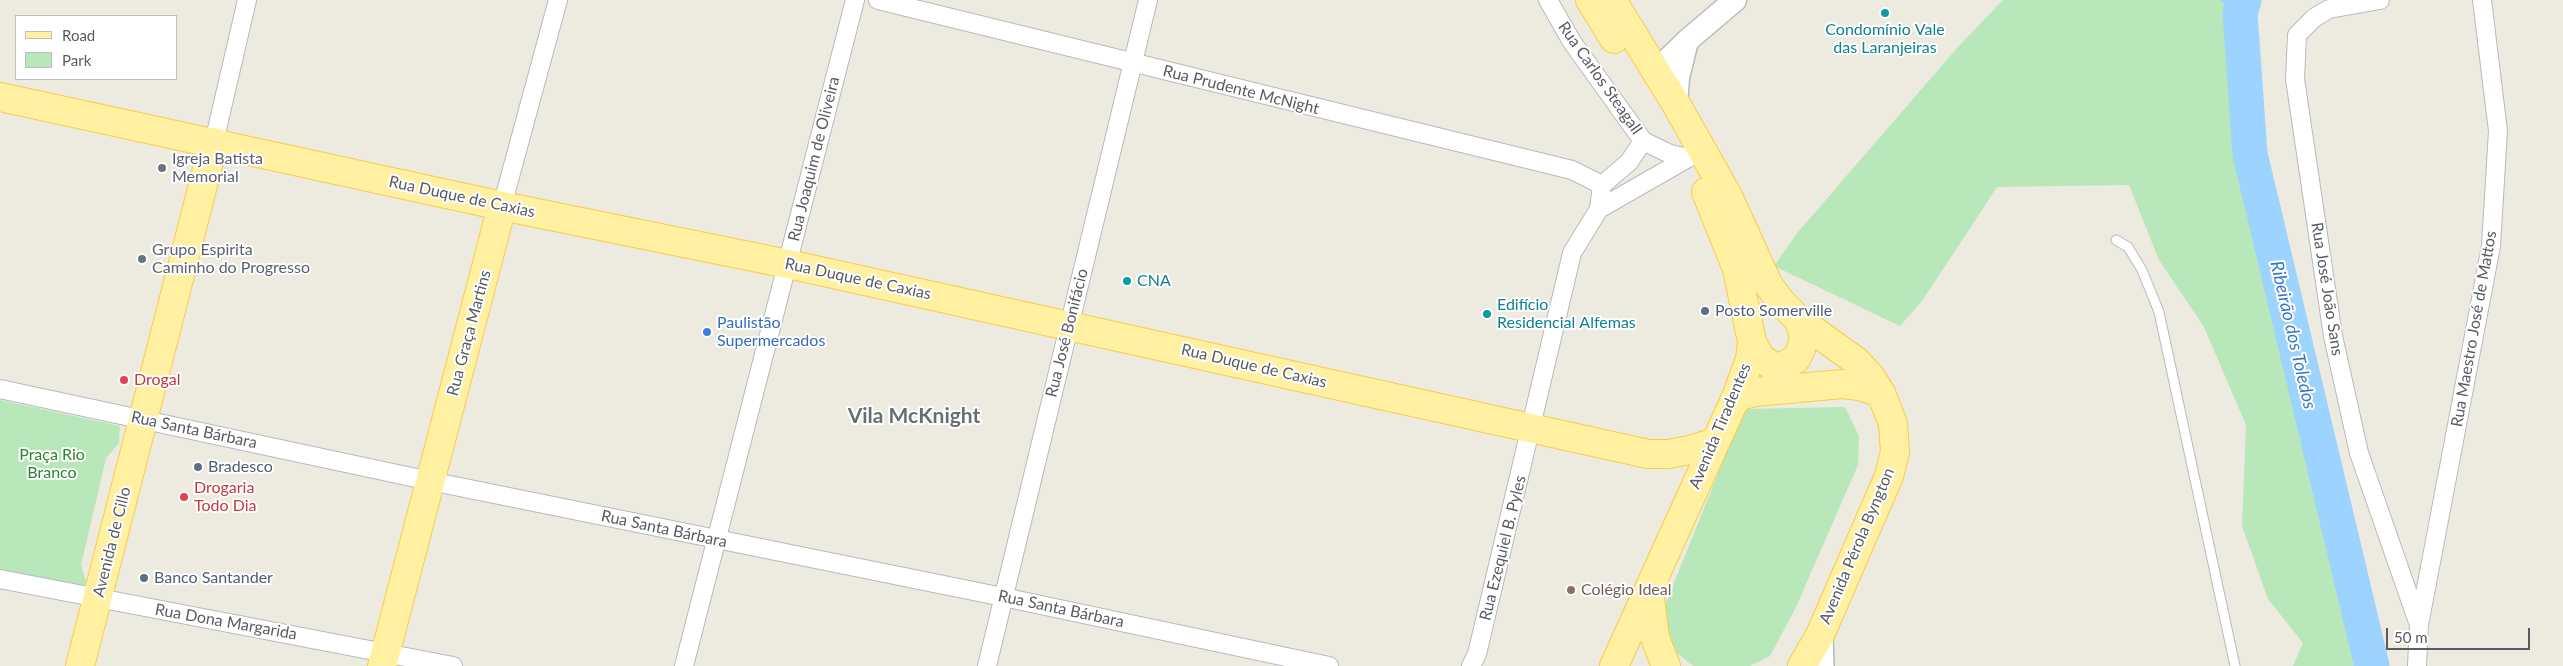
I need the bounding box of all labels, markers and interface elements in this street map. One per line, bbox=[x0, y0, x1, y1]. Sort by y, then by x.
marker: Condomínio Vale das Laranjeiras bbox=[1879, 7, 1891, 19]
legend bbox=[15, 15, 178, 80]
street label: Rua Carlos Steagall bbox=[1554, 18, 1646, 138]
place label: Condomínio Vale das Laranjeiras bbox=[1825, 20, 1945, 58]
text: Road bbox=[62, 26, 95, 44]
text: Park bbox=[62, 51, 91, 69]
street label: Rua Prudente McNight bbox=[1161, 61, 1321, 119]
street label: Rua Joaquim de Oliveira bbox=[784, 75, 844, 243]
place label: Igreja Batista Memorial bbox=[172, 149, 263, 187]
marker: Igreja Batista Memorial bbox=[156, 162, 168, 174]
street label: Rua Duque de Caxias bbox=[387, 172, 537, 222]
street label: Rua José João Sans bbox=[2307, 221, 2347, 357]
street label: Rua Maestro José de Mattos bbox=[2447, 229, 2501, 429]
place label: Grupo Espirita Caminho do Progresso bbox=[152, 240, 310, 278]
marker: Grupo Espirita Caminho do Progresso bbox=[136, 253, 148, 265]
street label: Rua Duque de Caxias bbox=[783, 254, 933, 304]
water label: Ribeirão dos Toledos bbox=[2265, 259, 2321, 411]
street label: Rua José Bonifácio bbox=[1042, 267, 1092, 399]
street label: Rua Graça Martins bbox=[443, 268, 495, 398]
place label: CNA bbox=[1137, 271, 1171, 291]
marker: CNA bbox=[1121, 275, 1133, 287]
place label: Edifício Residencial Alfemas bbox=[1497, 295, 1636, 333]
place label: Posto Somerville bbox=[1715, 301, 1832, 321]
marker: Posto Somerville bbox=[1699, 305, 1711, 317]
marker: Edifício Residencial Alfemas bbox=[1481, 308, 1493, 320]
place label: Paulistão Supermercados bbox=[717, 313, 825, 351]
marker: Paulistão Supermercados bbox=[701, 326, 713, 338]
street label: Rua Duque de Caxias bbox=[1179, 340, 1329, 392]
street label: Avenida Tiradentes bbox=[1685, 360, 1755, 492]
place label: Drogal bbox=[134, 370, 181, 390]
marker: Drogal bbox=[118, 374, 130, 386]
district label: Vila McKnight bbox=[848, 403, 980, 429]
street label: Rua Santa Bárbara bbox=[129, 407, 259, 453]
park label: Praça Rio Branco bbox=[19, 445, 85, 483]
place label: Bradesco bbox=[208, 457, 273, 477]
marker: Bradesco bbox=[192, 461, 204, 473]
street label: Avenida Pérola Byngton bbox=[1815, 465, 1899, 627]
street label: Rua Ezequiel B. Pyles bbox=[1476, 474, 1530, 622]
place label: Drogaria Todo Dia bbox=[194, 478, 256, 516]
street label: Avenida de Cillo bbox=[89, 485, 135, 599]
marker: Drogaria Todo Dia bbox=[178, 491, 190, 503]
street label: Rua Santa Bárbara bbox=[599, 506, 729, 552]
place label: Banco Santander bbox=[154, 568, 273, 588]
marker: Banco Santander bbox=[138, 572, 150, 584]
place label: Colégio Ideal bbox=[1581, 580, 1672, 600]
marker: Colégio Ideal bbox=[1565, 584, 1577, 596]
street label: Rua Santa Bárbara bbox=[996, 586, 1126, 632]
street label: Rua Dona Margarida bbox=[154, 600, 298, 644]
scale bar bbox=[2388, 618, 2532, 650]
text: 50 m bbox=[2394, 628, 2428, 646]

